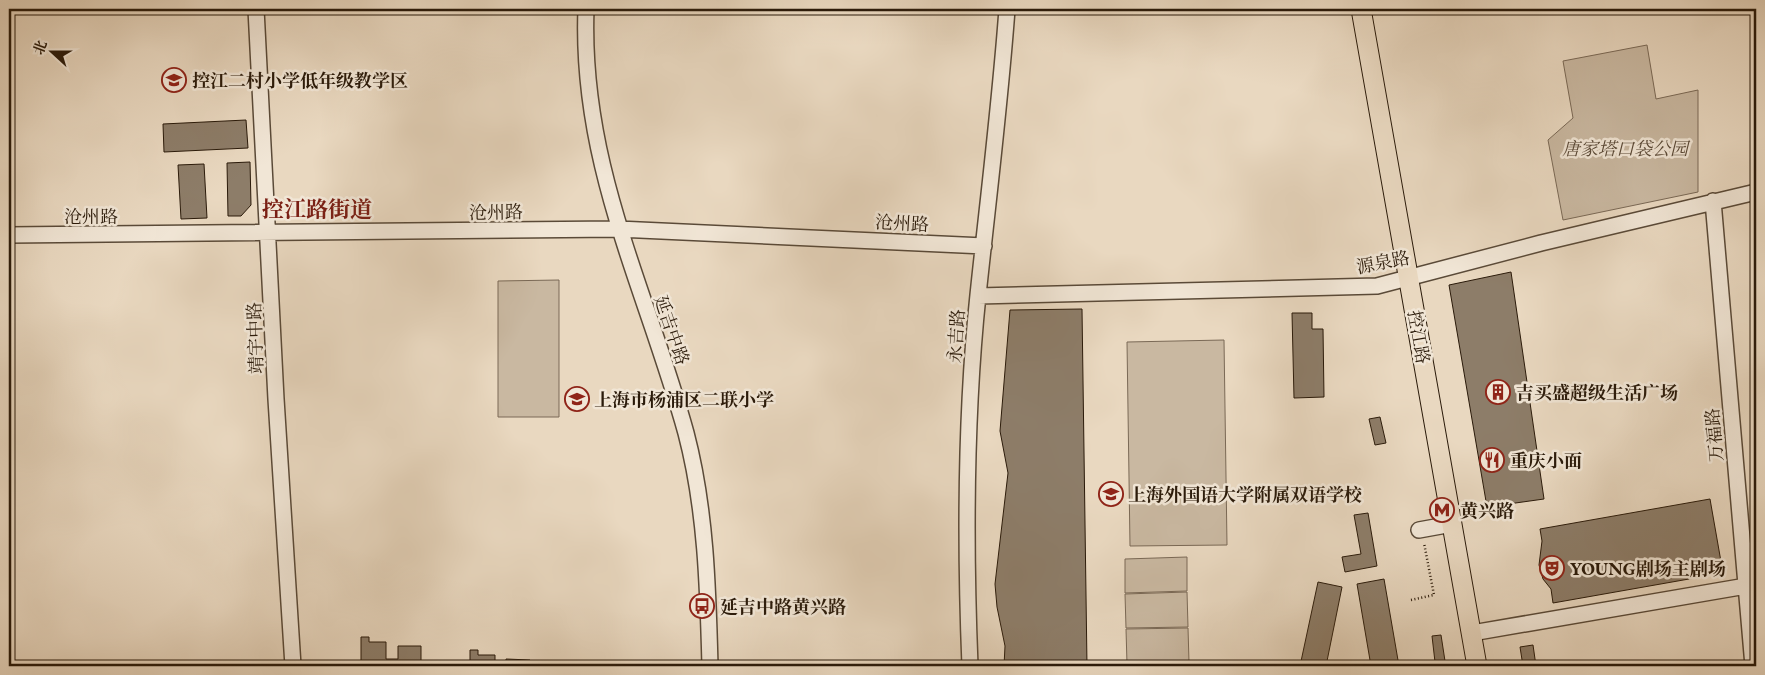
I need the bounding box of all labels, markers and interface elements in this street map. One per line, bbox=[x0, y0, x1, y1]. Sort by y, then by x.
north arrow bbox=[28, 28, 78, 78]
text: 北 bbox=[29, 38, 51, 57]
school or university icon: 控江二村小学低年级教学区 bbox=[161, 67, 187, 93]
place label: 控江二村小学低年级教学区 bbox=[192, 69, 408, 92]
park label: 唐家塔口袋公园 bbox=[1562, 137, 1691, 160]
district label: 控江路街道 bbox=[262, 195, 372, 224]
street label: 沧州路 bbox=[469, 200, 523, 224]
street label: 沧州路 bbox=[64, 205, 118, 228]
street label: 沧州路 bbox=[874, 210, 930, 236]
street label: 源泉路 bbox=[1354, 246, 1412, 278]
street label: 延吉中路 bbox=[649, 292, 695, 368]
street label: 靖宇中路 bbox=[242, 302, 268, 374]
street label: 永吉路 bbox=[943, 308, 969, 364]
street label: 控江路 bbox=[1403, 308, 1435, 366]
building icon: 吉买盛超级生活广场 bbox=[1485, 379, 1511, 405]
place label: 吉买盛超级生活广场 bbox=[1516, 381, 1678, 404]
school or university icon: 上海市杨浦区二联小学 bbox=[564, 386, 590, 412]
place label: 上海市杨浦区二联小学 bbox=[594, 388, 774, 411]
street label: 万福路 bbox=[1700, 407, 1728, 463]
restaurant icon: 重庆小面 bbox=[1479, 447, 1505, 473]
place label: 重庆小面 bbox=[1510, 449, 1582, 472]
school or university icon: 上海外国语大学附属双语学校 bbox=[1098, 481, 1124, 507]
place label: 上海外国语大学附属双语学校 bbox=[1128, 483, 1362, 506]
metro station icon: 黄兴路 bbox=[1429, 497, 1455, 523]
place label: 黄兴路 bbox=[1460, 499, 1514, 522]
theatre icon: YOUNG剧场主剧场 bbox=[1539, 555, 1565, 581]
place label: YOUNG剧场主剧场 bbox=[1570, 557, 1726, 580]
bus stop icon: 延吉中路黄兴路 bbox=[689, 593, 715, 619]
place label: 延吉中路黄兴路 bbox=[720, 595, 846, 618]

